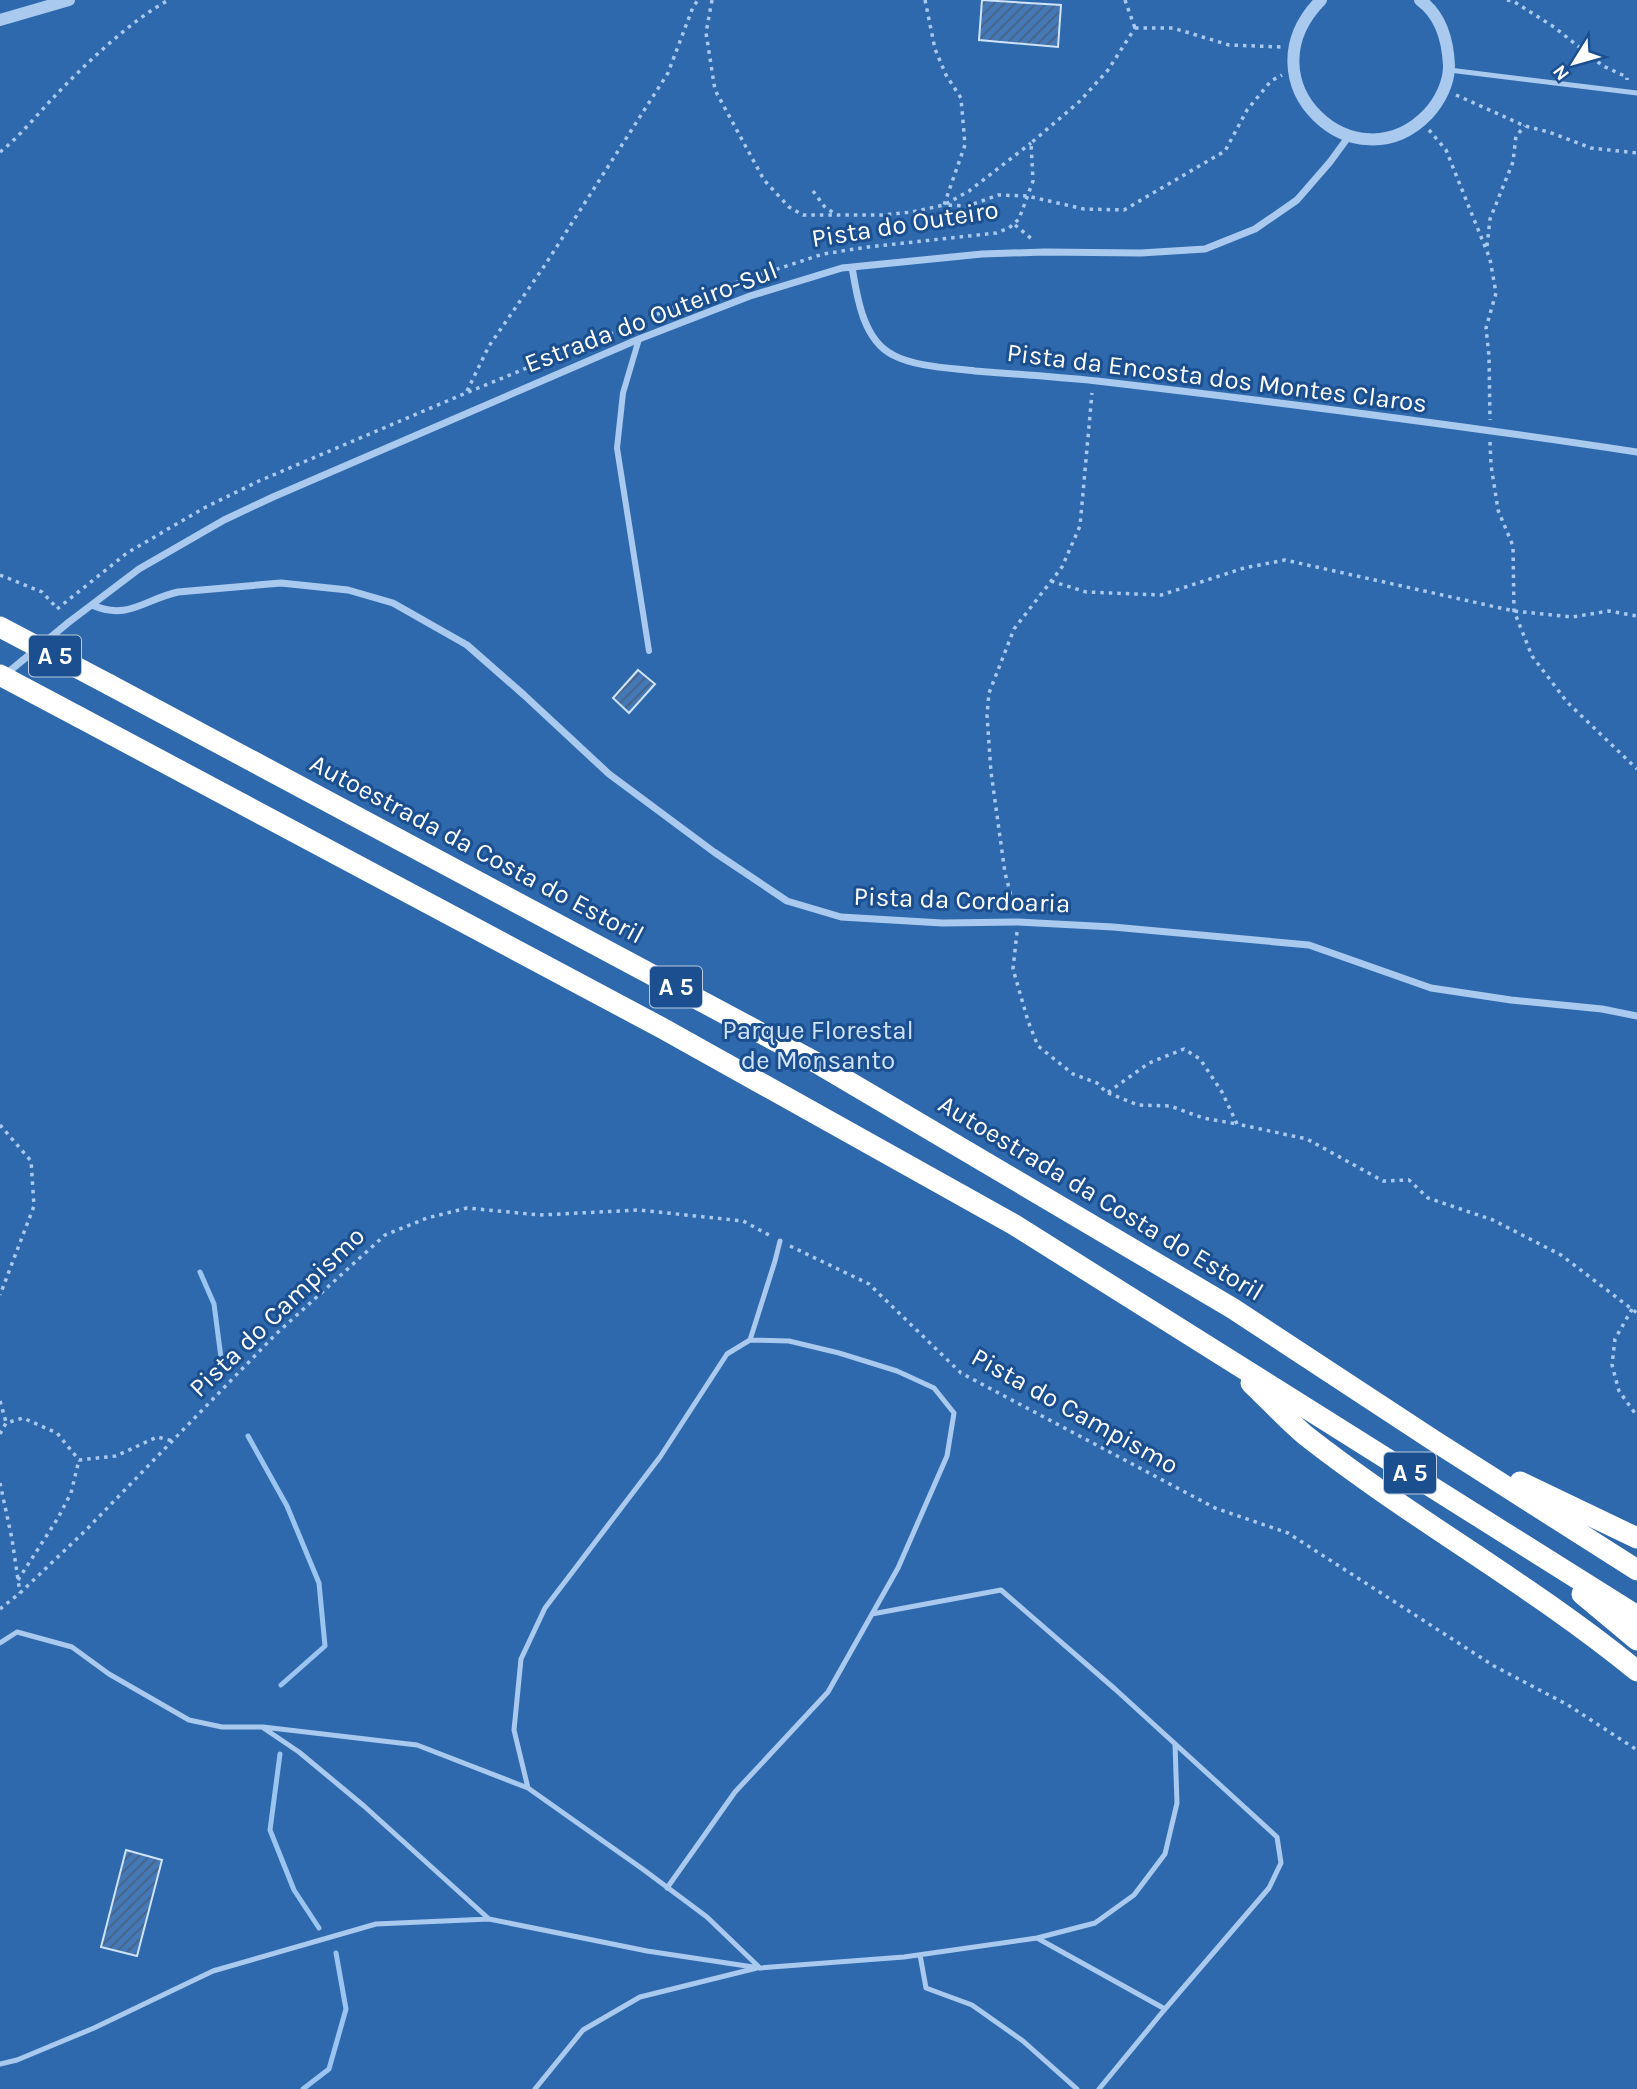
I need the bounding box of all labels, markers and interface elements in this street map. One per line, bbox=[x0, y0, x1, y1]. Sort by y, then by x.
north arrow bbox=[1539, 28, 1609, 98]
text: N bbox=[1548, 61, 1574, 85]
street label: Pista do Outeiro bbox=[809, 194, 1001, 254]
street label: Estrada do Outeiro-Sul bbox=[520, 254, 782, 380]
street label: Pista da Encosta dos Montes Claros bbox=[1005, 337, 1429, 419]
road number: A 5 bbox=[29, 636, 81, 676]
street label: Autoestrada da Costa do Estoril bbox=[305, 748, 649, 950]
street label: Pista da Cordoaria bbox=[853, 881, 1071, 919]
road number: A 5 bbox=[650, 967, 702, 1007]
park label: Parque Florestal de Monsanto bbox=[722, 1015, 914, 1076]
street label: Autoestrada da Costa do Estoril bbox=[933, 1089, 1269, 1307]
street label: Pista do Campismo bbox=[183, 1220, 371, 1404]
street label: Pista do Campismo bbox=[966, 1341, 1184, 1481]
road number: A 5 bbox=[1384, 1452, 1436, 1493]

